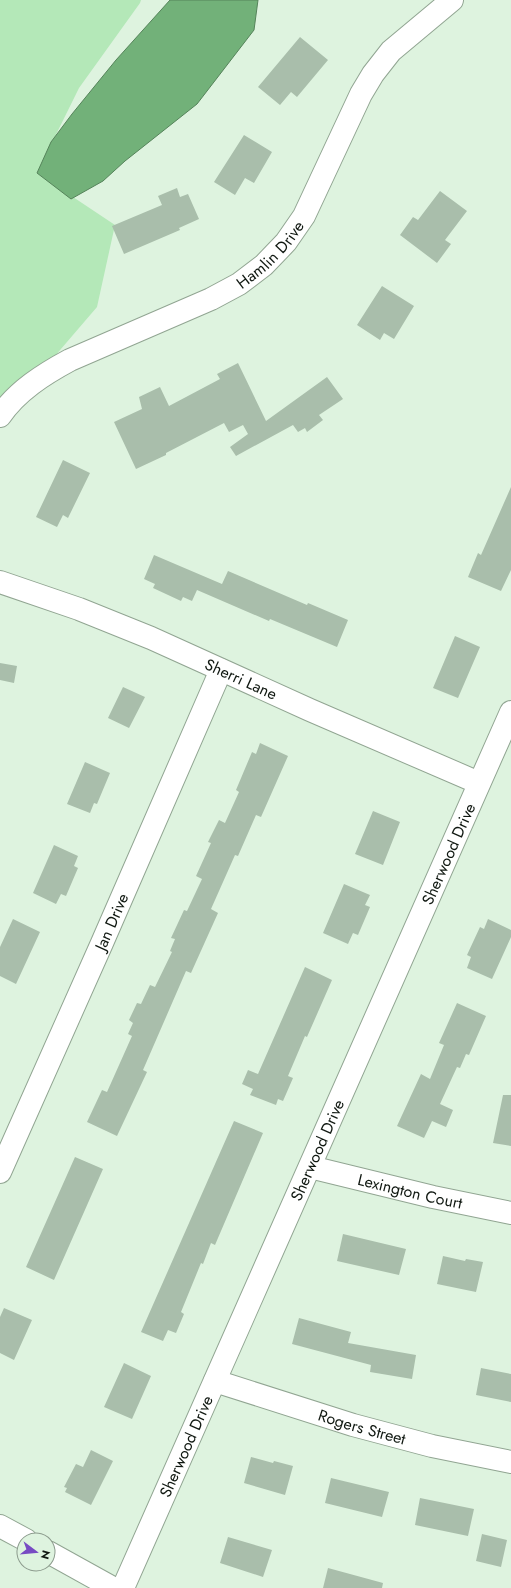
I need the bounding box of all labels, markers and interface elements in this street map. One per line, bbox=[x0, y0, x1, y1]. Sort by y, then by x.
street label: Hamlin Drive bbox=[231, 216, 309, 294]
street label: Sherri Lane bbox=[201, 652, 281, 705]
street label: Sherwood Drive bbox=[416, 799, 481, 908]
street label: Jan Drive bbox=[88, 889, 134, 956]
street label: Sherwood Drive bbox=[284, 1095, 350, 1205]
street label: Lexington Court bbox=[355, 1168, 465, 1214]
street label: Sherwood Drive bbox=[153, 1392, 218, 1501]
street label: Rogers Street bbox=[315, 1403, 408, 1450]
north arrow bbox=[16, 1532, 56, 1572]
text: N bbox=[37, 1548, 55, 1561]

